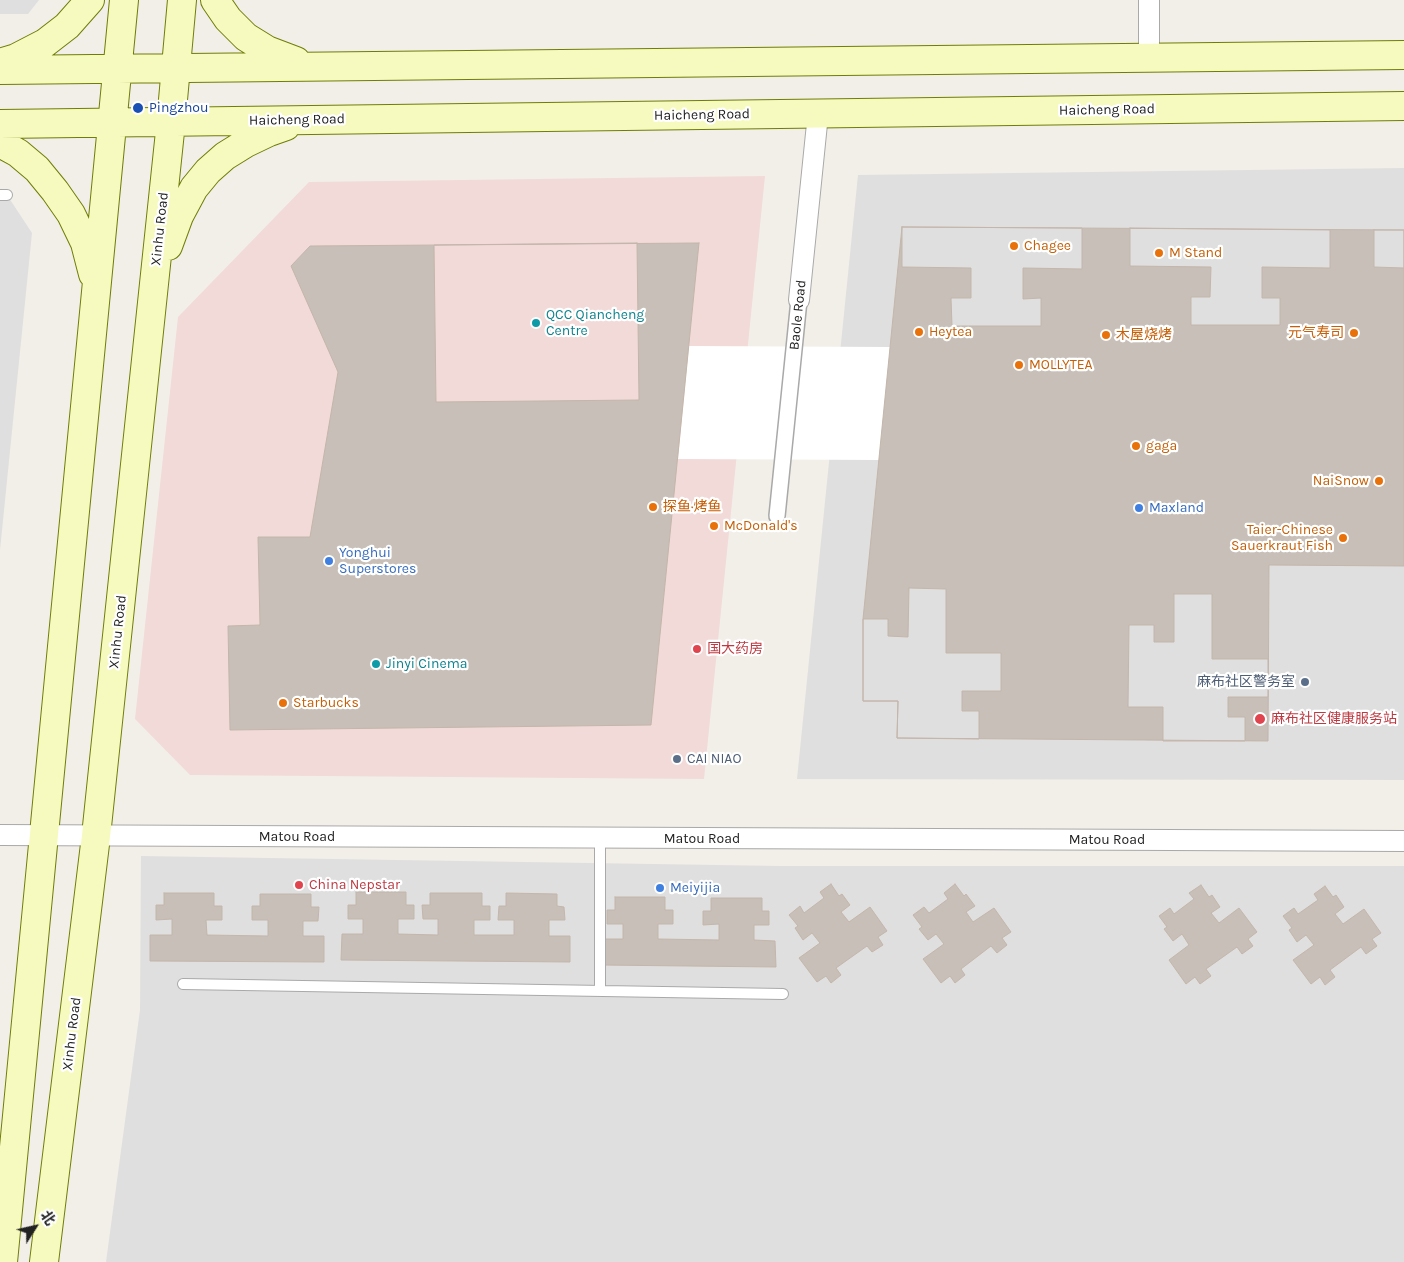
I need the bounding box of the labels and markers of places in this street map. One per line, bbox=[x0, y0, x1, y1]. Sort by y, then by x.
place label: Pingzhou bbox=[149, 100, 208, 116]
marker: Pingzhou bbox=[131, 101, 145, 115]
place label: Chagee bbox=[1024, 238, 1071, 254]
marker: Chagee bbox=[1008, 240, 1020, 252]
place label: M Stand bbox=[1169, 245, 1222, 261]
marker: M Stand bbox=[1153, 247, 1165, 259]
place label: QCC Qiancheng Centre bbox=[546, 307, 644, 340]
marker: QCC Qiancheng Centre bbox=[530, 317, 542, 329]
place label: Heytea bbox=[929, 324, 972, 340]
place label: 元气寿司 bbox=[1288, 325, 1344, 341]
marker: Heytea bbox=[913, 326, 925, 338]
place label: 木屋烧烤 bbox=[1116, 327, 1172, 343]
marker: 元气寿司 bbox=[1348, 327, 1360, 339]
marker: 木屋烧烤 bbox=[1100, 329, 1112, 341]
place label: MOLLYTEA bbox=[1029, 357, 1093, 373]
marker: MOLLYTEA bbox=[1013, 359, 1025, 371]
place label: gaga bbox=[1146, 438, 1177, 454]
marker: gaga bbox=[1130, 440, 1142, 452]
place label: NaiSnow bbox=[1313, 473, 1369, 489]
marker: NaiSnow bbox=[1373, 475, 1385, 487]
place label: 探鱼·烤鱼 bbox=[663, 499, 721, 515]
place label: Maxland bbox=[1149, 500, 1204, 516]
marker: 探鱼·烤鱼 bbox=[647, 501, 659, 513]
marker: Maxland bbox=[1133, 502, 1145, 514]
place label: McDonald's bbox=[724, 518, 798, 534]
marker: McDonald's bbox=[708, 520, 720, 532]
place label: Taier-Chinese Sauerkraut Fish bbox=[1231, 522, 1333, 554]
marker: Taier-Chinese Sauerkraut Fish bbox=[1337, 532, 1349, 544]
place label: Yonghui Superstores bbox=[339, 545, 416, 578]
marker: Yonghui Superstores bbox=[323, 555, 335, 567]
place label: 国大药房 bbox=[707, 641, 763, 657]
marker: 国大药房 bbox=[691, 643, 703, 655]
place label: Jinyi Cinema bbox=[386, 656, 467, 672]
marker: Jinyi Cinema bbox=[370, 658, 382, 670]
place label: 麻布社区警务室 bbox=[1197, 674, 1295, 690]
marker: 麻布社区警务室 bbox=[1299, 676, 1311, 688]
place label: Starbucks bbox=[293, 695, 359, 711]
marker: Starbucks bbox=[277, 697, 289, 709]
place label: 麻布社区健康服务站 bbox=[1271, 711, 1397, 727]
marker: 麻布社区健康服务站 bbox=[1253, 712, 1267, 726]
place label: CAI NIAO bbox=[687, 751, 741, 767]
marker: CAI NIAO bbox=[671, 753, 683, 765]
place label: China Nepstar bbox=[309, 877, 400, 893]
marker: China Nepstar bbox=[293, 879, 305, 891]
place label: Meiyijia bbox=[670, 880, 720, 896]
marker: Meiyijia bbox=[654, 882, 666, 894]

